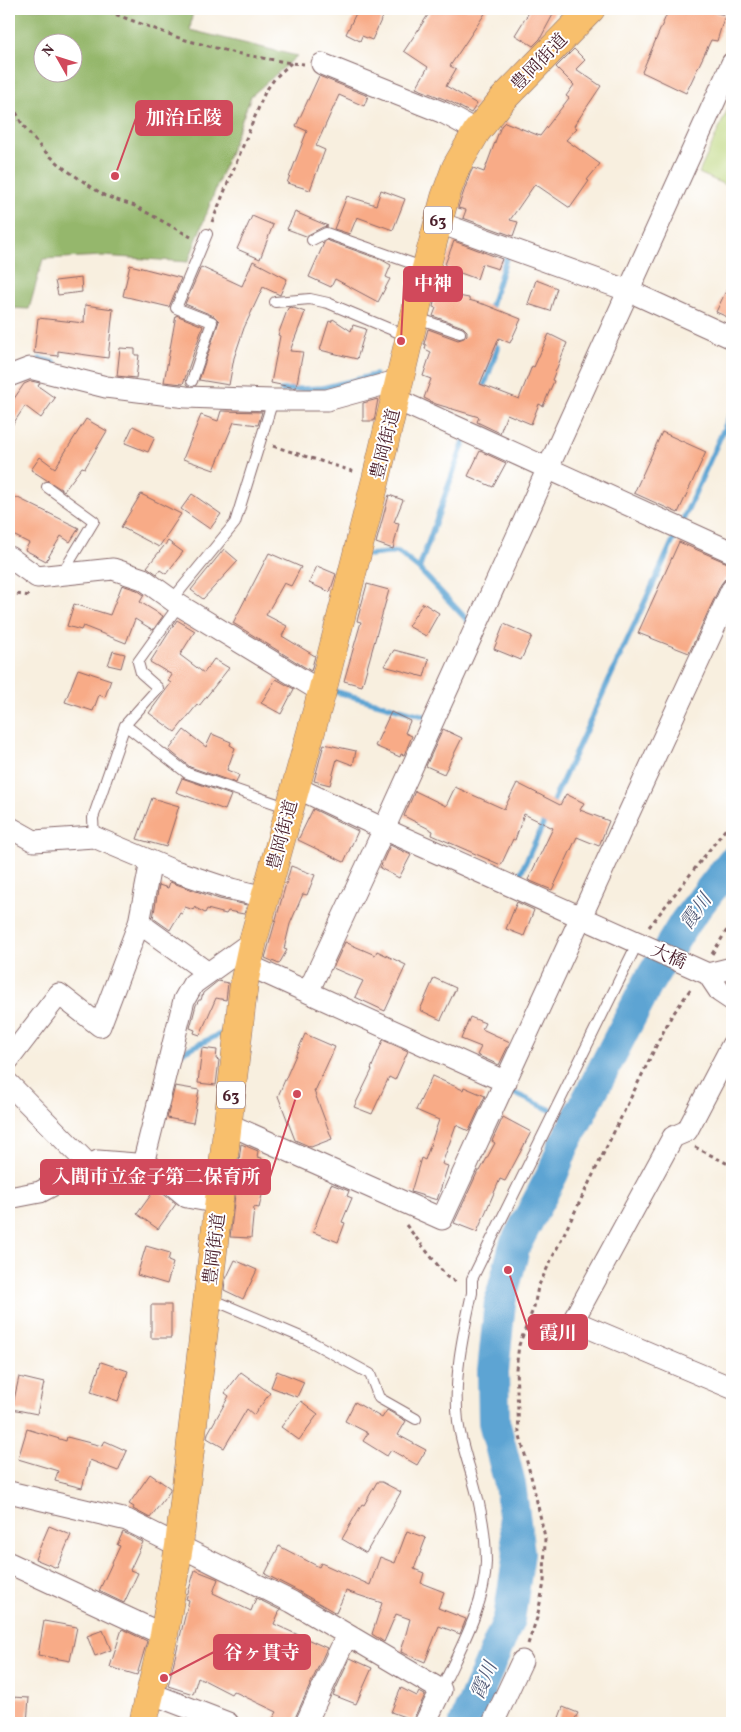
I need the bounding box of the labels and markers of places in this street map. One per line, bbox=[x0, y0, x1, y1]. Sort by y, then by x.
callout: 加治丘陵 bbox=[136, 101, 232, 135]
callout: 中神 bbox=[404, 267, 462, 301]
callout: 入間市立金子第二保育所 bbox=[41, 1160, 270, 1194]
callout: 霞川 bbox=[529, 1315, 587, 1349]
callout: 谷ヶ貫寺 bbox=[214, 1635, 310, 1669]

